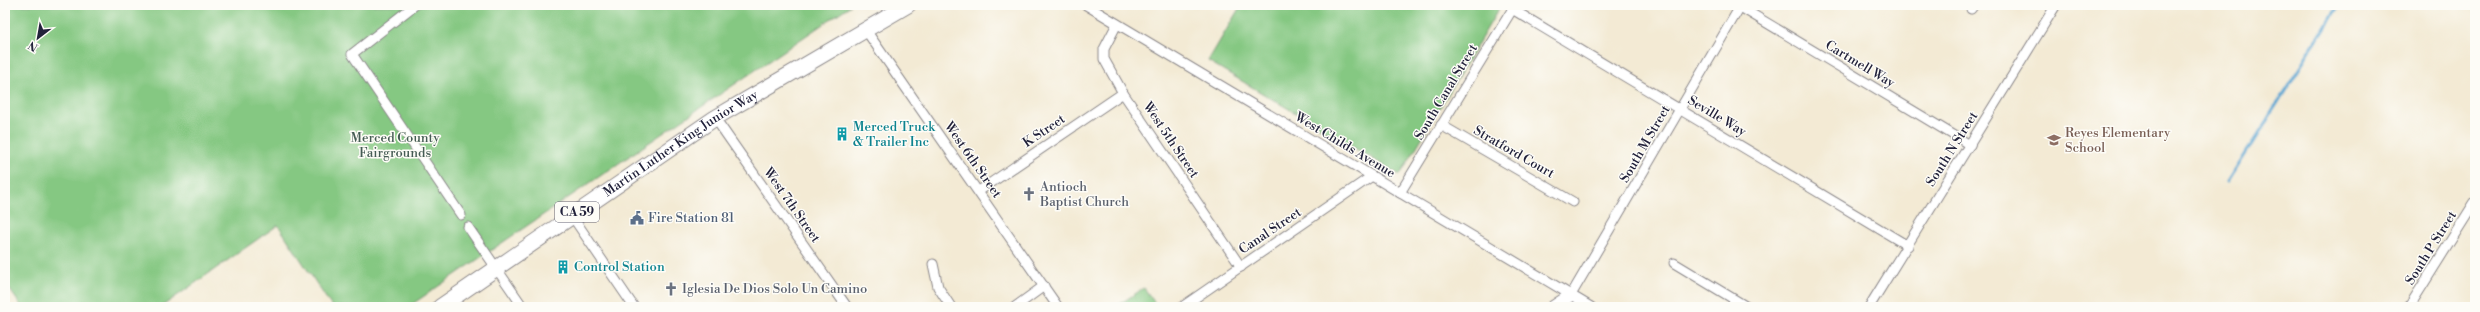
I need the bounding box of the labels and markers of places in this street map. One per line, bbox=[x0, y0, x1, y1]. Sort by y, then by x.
place label: Merced Truck & Trailer Inc bbox=[853, 119, 936, 150]
place label: Reyes Elementary School bbox=[2065, 125, 2171, 156]
building icon: Merced Truck & Trailer Inc bbox=[834, 126, 850, 142]
school or university icon: Reyes Elementary School bbox=[2046, 132, 2062, 148]
place label: Antioch Baptist Church bbox=[1039, 179, 1129, 210]
church icon: Antioch Baptist Church bbox=[1021, 186, 1037, 202]
public building icon: Fire Station 81 bbox=[629, 210, 645, 226]
place label: Fire Station 81 bbox=[648, 210, 735, 226]
building icon: Control Station bbox=[555, 259, 571, 275]
place label: Control Station bbox=[574, 259, 665, 275]
church icon: Iglesia De Dios Solo Un Camino bbox=[663, 281, 679, 297]
place label: Iglesia De Dios Solo Un Camino bbox=[682, 281, 867, 297]

